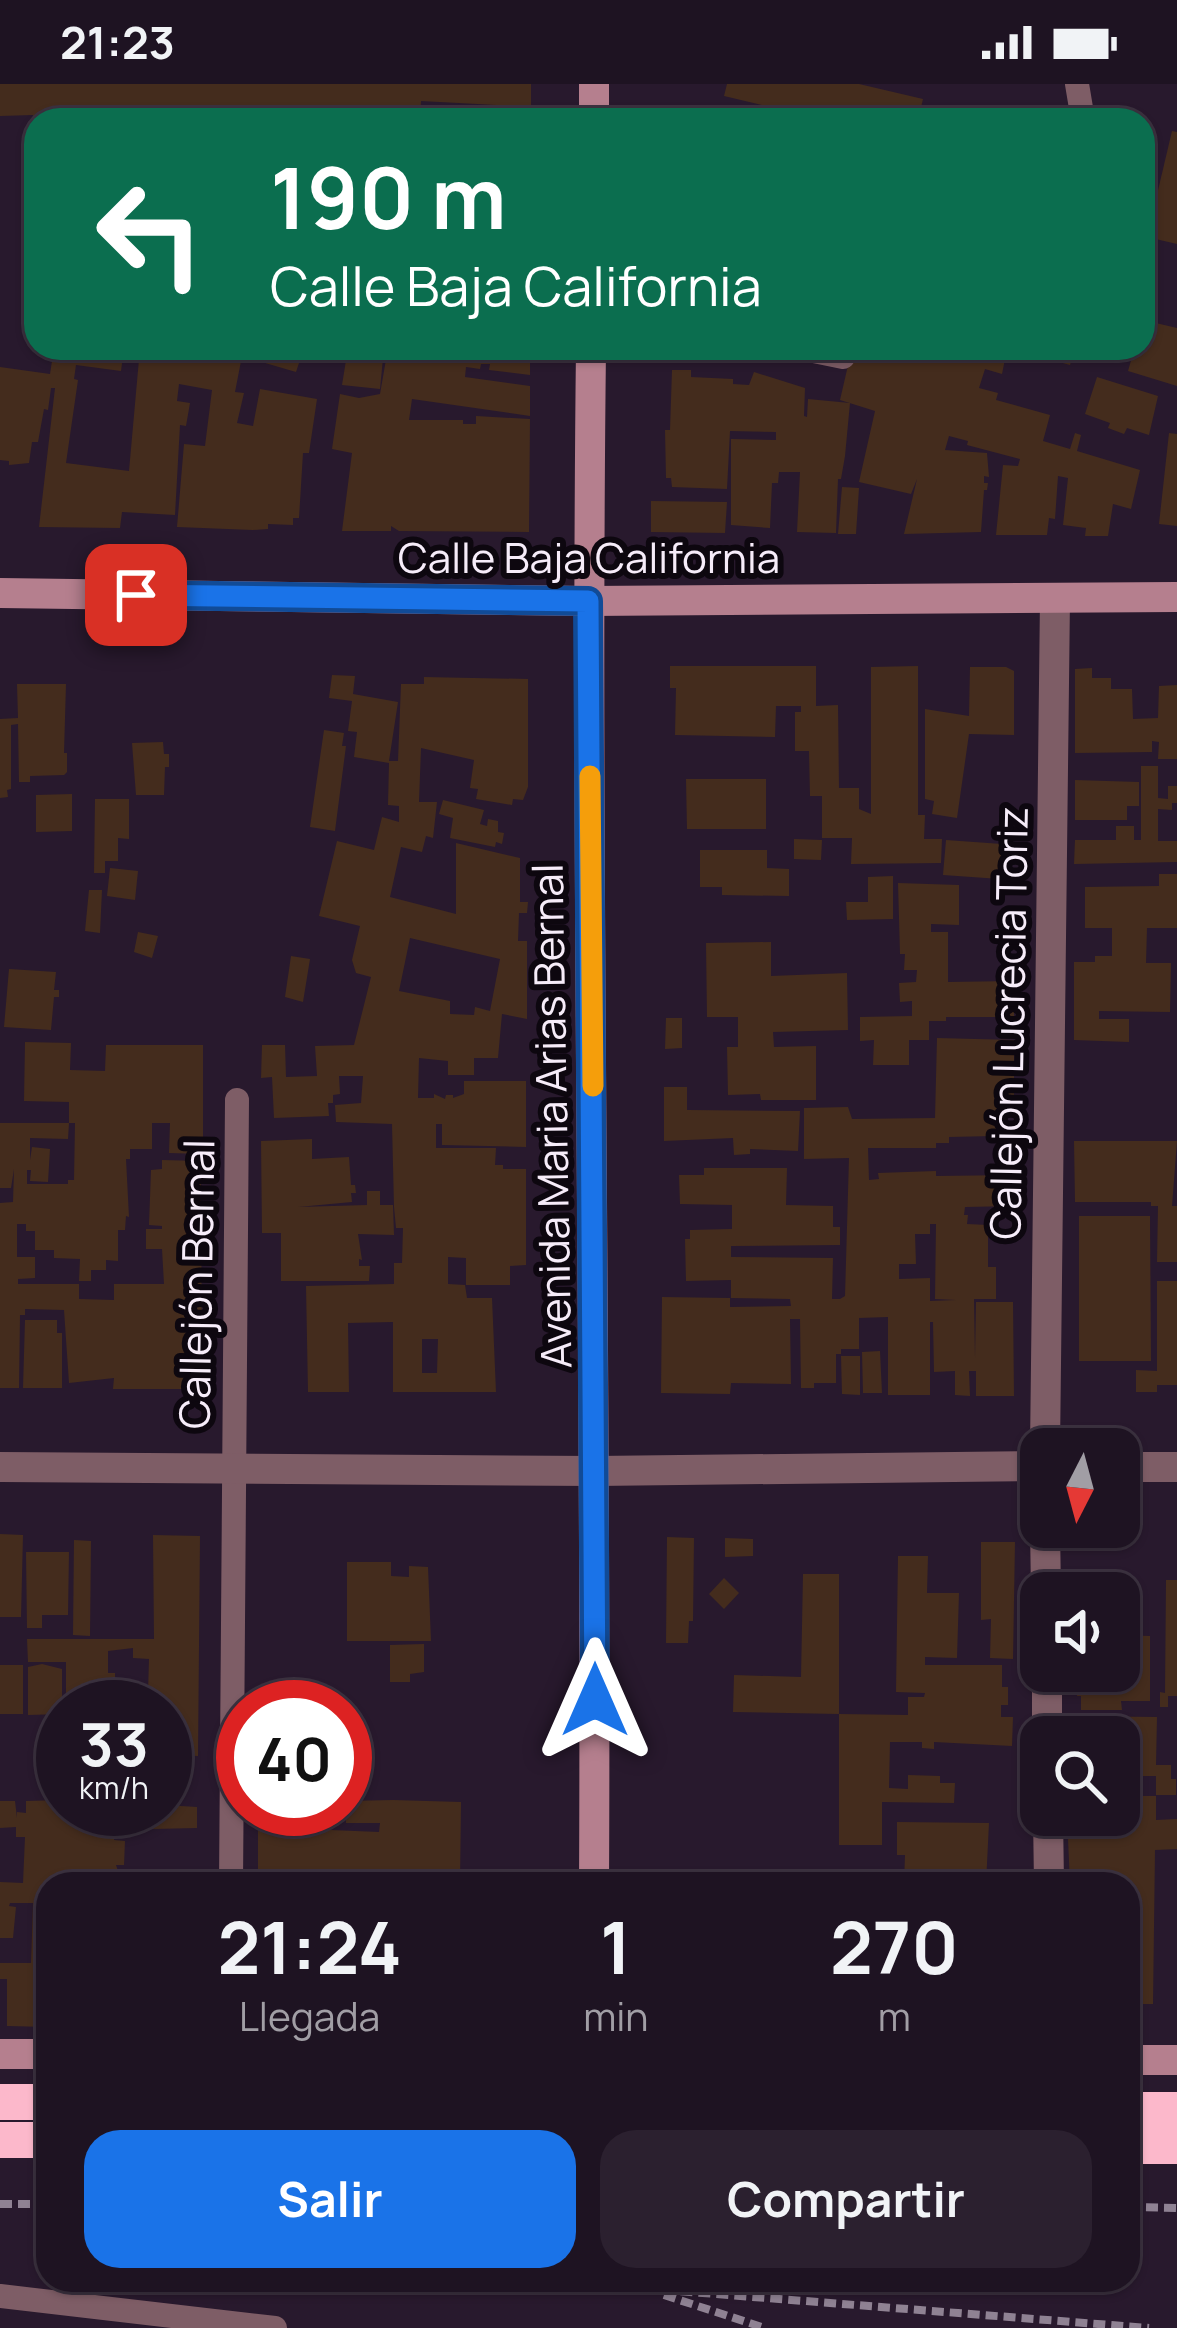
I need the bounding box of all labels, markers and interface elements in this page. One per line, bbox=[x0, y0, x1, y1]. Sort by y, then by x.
text: 21:23 bbox=[60, 11, 175, 73]
text: 190 m bbox=[270, 139, 507, 254]
icon: left bbox=[72, 156, 228, 312]
text: Calle Baja California bbox=[270, 248, 762, 322]
street label: Calle Baja California bbox=[398, 528, 780, 586]
pin bbox=[85, 544, 187, 646]
icon: arrive bbox=[103, 562, 169, 628]
street label: Callejón Lucrecia Toriz bbox=[975, 806, 1041, 1240]
street label: Avenida Maria Arias Bernal bbox=[518, 863, 584, 1369]
street label: Callejón Bernal bbox=[164, 1139, 228, 1429]
north arrow bbox=[1020, 1428, 1140, 1548]
map controls bbox=[1020, 1428, 1140, 1836]
button: sound bbox=[1020, 1572, 1140, 1692]
position arrow bbox=[532, 1637, 658, 1763]
speed limit sign: 40 bbox=[216, 1680, 372, 1836]
text: 33 bbox=[79, 1702, 149, 1784]
button: search bbox=[1020, 1716, 1140, 1836]
text: km/h bbox=[79, 1767, 149, 1808]
text: 21:24 bbox=[217, 1897, 402, 1996]
text: 1 bbox=[600, 1897, 632, 1996]
text: 270 bbox=[830, 1897, 959, 1996]
text: Llegada bbox=[239, 1989, 380, 2043]
text: min bbox=[583, 1989, 649, 2043]
text: m bbox=[878, 1989, 911, 2043]
button: Salir bbox=[84, 2130, 576, 2268]
button: Compartir bbox=[600, 2130, 1092, 2268]

